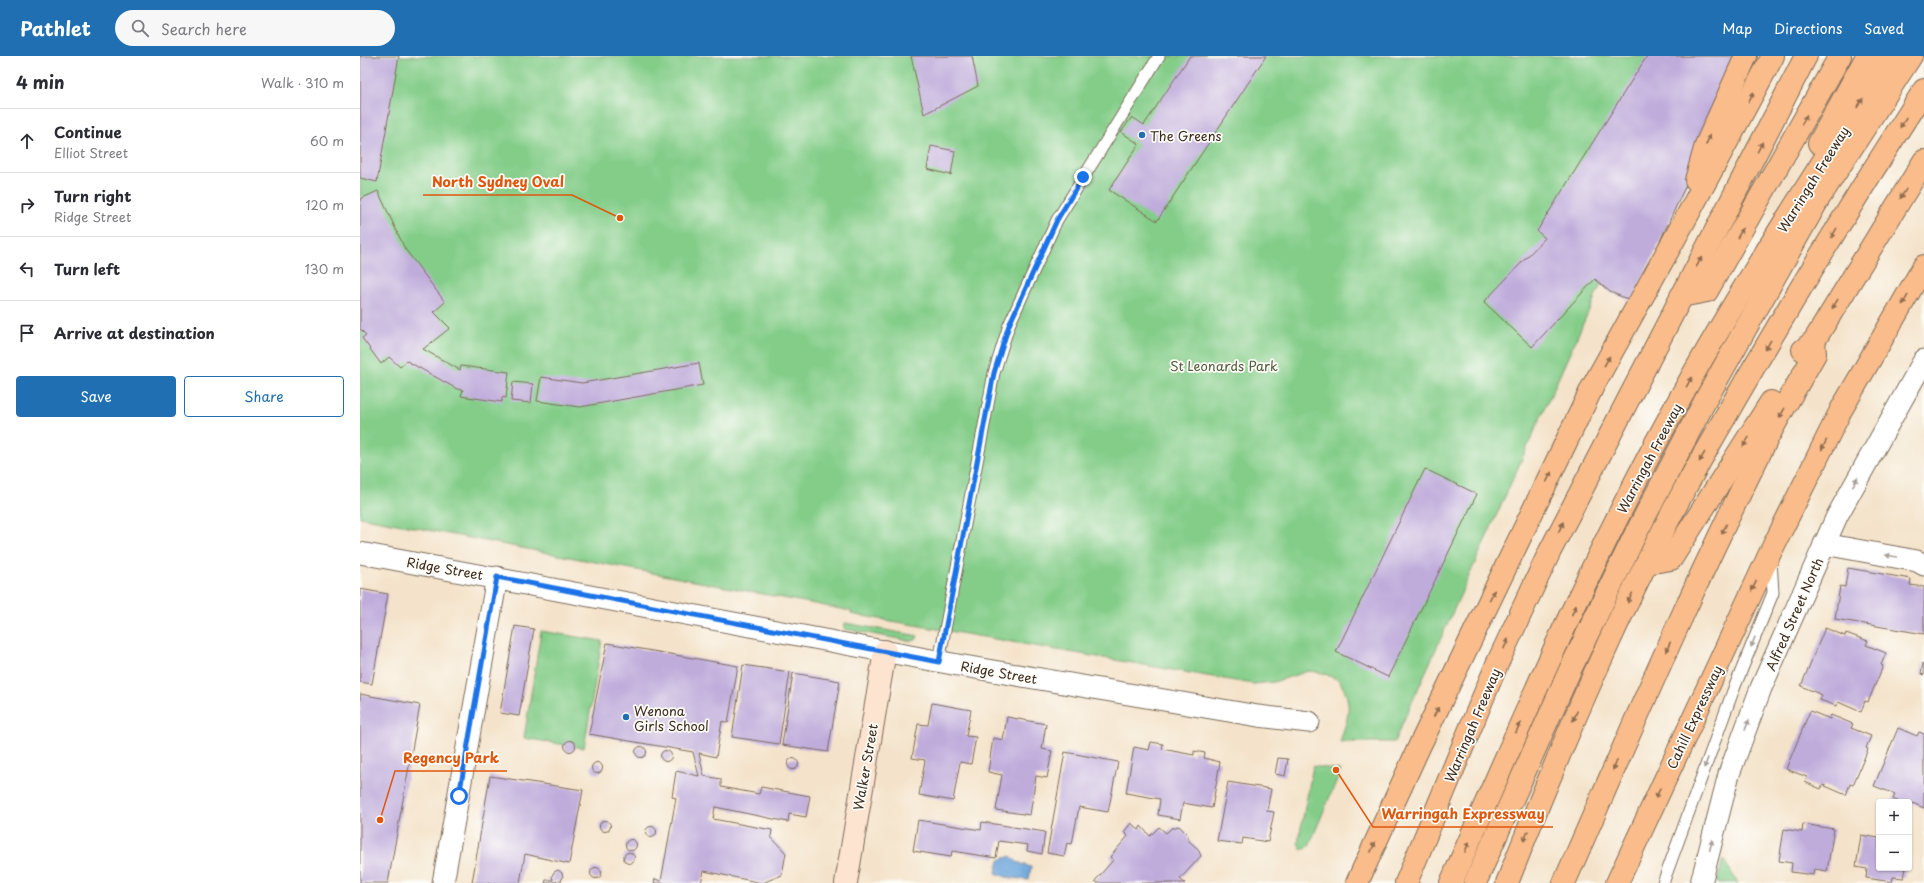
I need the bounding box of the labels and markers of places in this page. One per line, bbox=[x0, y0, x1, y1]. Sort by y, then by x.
place label: The Greens bbox=[1150, 126, 1222, 145]
marker: The Greens bbox=[1137, 130, 1147, 140]
callout: North Sydney Oval bbox=[423, 169, 572, 195]
place label: Wenona Girls School bbox=[634, 701, 709, 735]
marker: Wenona Girls School bbox=[621, 712, 631, 722]
callout: Regency Park bbox=[395, 745, 507, 771]
callout: Warringah Expressway bbox=[1373, 801, 1553, 827]

